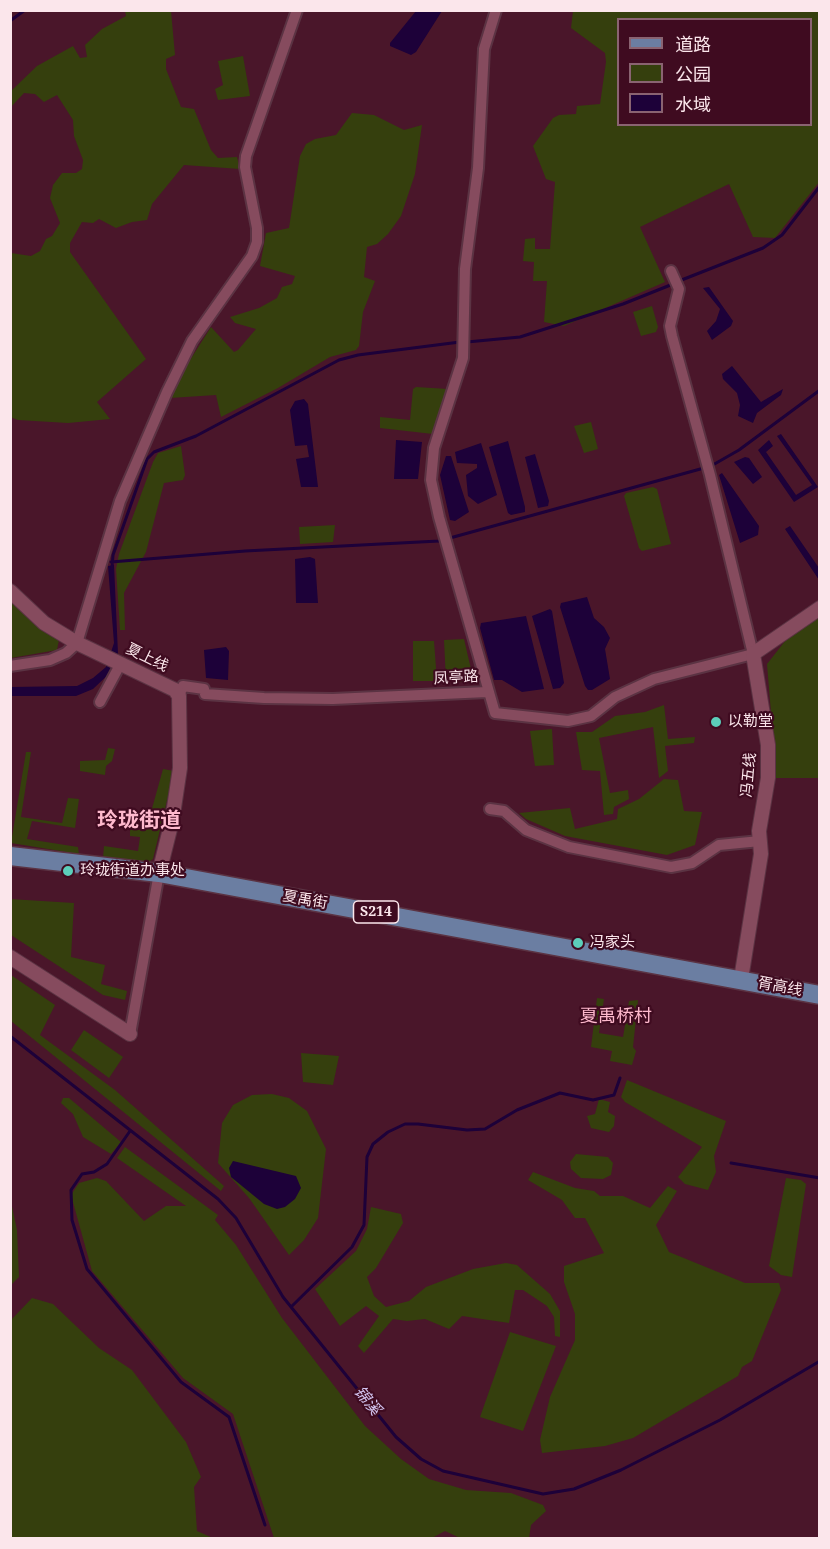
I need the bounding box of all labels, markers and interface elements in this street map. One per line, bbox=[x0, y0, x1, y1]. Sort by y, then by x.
legend bbox=[617, 18, 812, 126]
text: 道路 bbox=[675, 32, 711, 56]
text: 公园 bbox=[675, 62, 711, 86]
text: 水域 bbox=[675, 92, 711, 116]
street label: 夏上线 bbox=[123, 640, 171, 676]
street label: 凤亭路 bbox=[433, 668, 479, 688]
place label: 以勒堂 bbox=[728, 713, 773, 731]
marker: 以勒堂 bbox=[709, 715, 723, 729]
street label: 冯五线 bbox=[738, 752, 760, 798]
district label: 玲珑街道 bbox=[97, 808, 181, 834]
place label: 玲珑街道办事处 bbox=[80, 862, 185, 880]
marker: 玲珑街道办事处 bbox=[61, 864, 75, 878]
street label: 夏禹街 bbox=[281, 887, 329, 913]
road number: S214 bbox=[354, 901, 398, 923]
place label: 冯家头 bbox=[590, 934, 635, 952]
marker: 冯家头 bbox=[571, 936, 585, 950]
street label: 胥高线 bbox=[756, 974, 804, 1000]
district label: 夏禹桥村 bbox=[580, 1006, 652, 1028]
water label: 锦溪 bbox=[349, 1383, 385, 1419]

